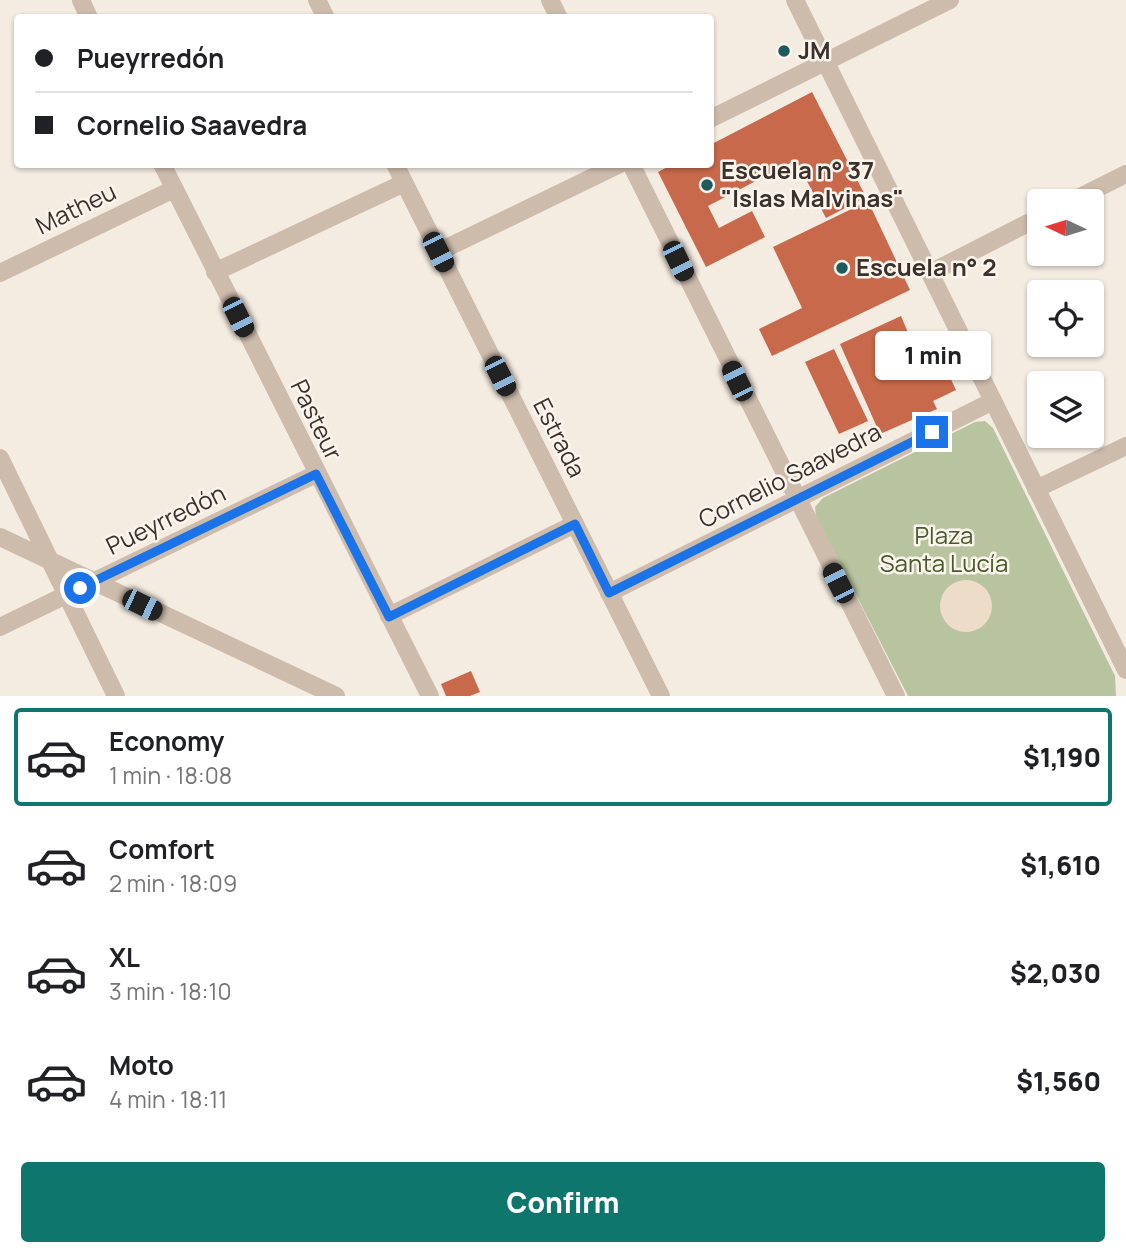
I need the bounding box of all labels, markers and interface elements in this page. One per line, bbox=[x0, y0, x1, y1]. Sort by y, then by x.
place label: JM bbox=[798, 33, 831, 66]
text: Pueyrredón bbox=[77, 40, 224, 76]
marker: JM bbox=[776, 43, 792, 59]
text: Cornelio Saavedra bbox=[77, 107, 307, 143]
place label: Escuela n° 37 "Islas Malvinas" bbox=[721, 153, 904, 214]
street label: Matheu bbox=[30, 174, 121, 241]
marker: Escuela n° 37 "Islas Malvinas" bbox=[699, 177, 715, 193]
north arrow bbox=[1027, 189, 1104, 266]
map controls bbox=[1027, 189, 1104, 448]
car bbox=[420, 229, 457, 275]
car bbox=[660, 238, 697, 284]
place label: Escuela n° 2 bbox=[856, 250, 997, 283]
marker: Escuela n° 2 bbox=[834, 260, 850, 276]
button: locate bbox=[1027, 280, 1104, 357]
car bbox=[220, 294, 257, 340]
callout: 1 min bbox=[874, 330, 990, 380]
text: 1 min bbox=[904, 339, 962, 371]
car bbox=[482, 353, 519, 399]
car bbox=[719, 358, 756, 404]
button: layers bbox=[1027, 371, 1104, 448]
street label: Pasteur bbox=[284, 373, 351, 466]
street label: Estrada bbox=[526, 392, 594, 483]
street label: Cornelio Saavedra bbox=[692, 414, 886, 535]
route end bbox=[916, 416, 948, 448]
street label: Pueyrredón bbox=[100, 476, 231, 562]
park label: Plaza Santa Lucía bbox=[880, 518, 1008, 579]
car bbox=[820, 560, 857, 606]
route start bbox=[64, 572, 96, 604]
car bbox=[119, 586, 166, 624]
text: Economy bbox=[109, 723, 224, 759]
icon: car bbox=[25, 726, 88, 789]
text: $1,190 bbox=[1023, 739, 1101, 775]
text: 1 min · 18:08 bbox=[109, 759, 232, 791]
text: Comfort bbox=[109, 831, 215, 867]
icon: car bbox=[25, 834, 88, 897]
text: $1,610 bbox=[1020, 847, 1101, 883]
text: 2 min · 18:09 bbox=[109, 867, 237, 899]
text: XL bbox=[109, 939, 140, 975]
icon: car bbox=[25, 942, 88, 1005]
text: $2,030 bbox=[1010, 955, 1101, 991]
text: 3 min · 18:10 bbox=[109, 975, 231, 1007]
text: Moto bbox=[109, 1047, 174, 1083]
icon: car bbox=[25, 1050, 88, 1113]
text: $1,560 bbox=[1016, 1063, 1101, 1099]
text: 4 min · 18:11 bbox=[109, 1083, 227, 1115]
button: Confirm bbox=[21, 1162, 1105, 1242]

